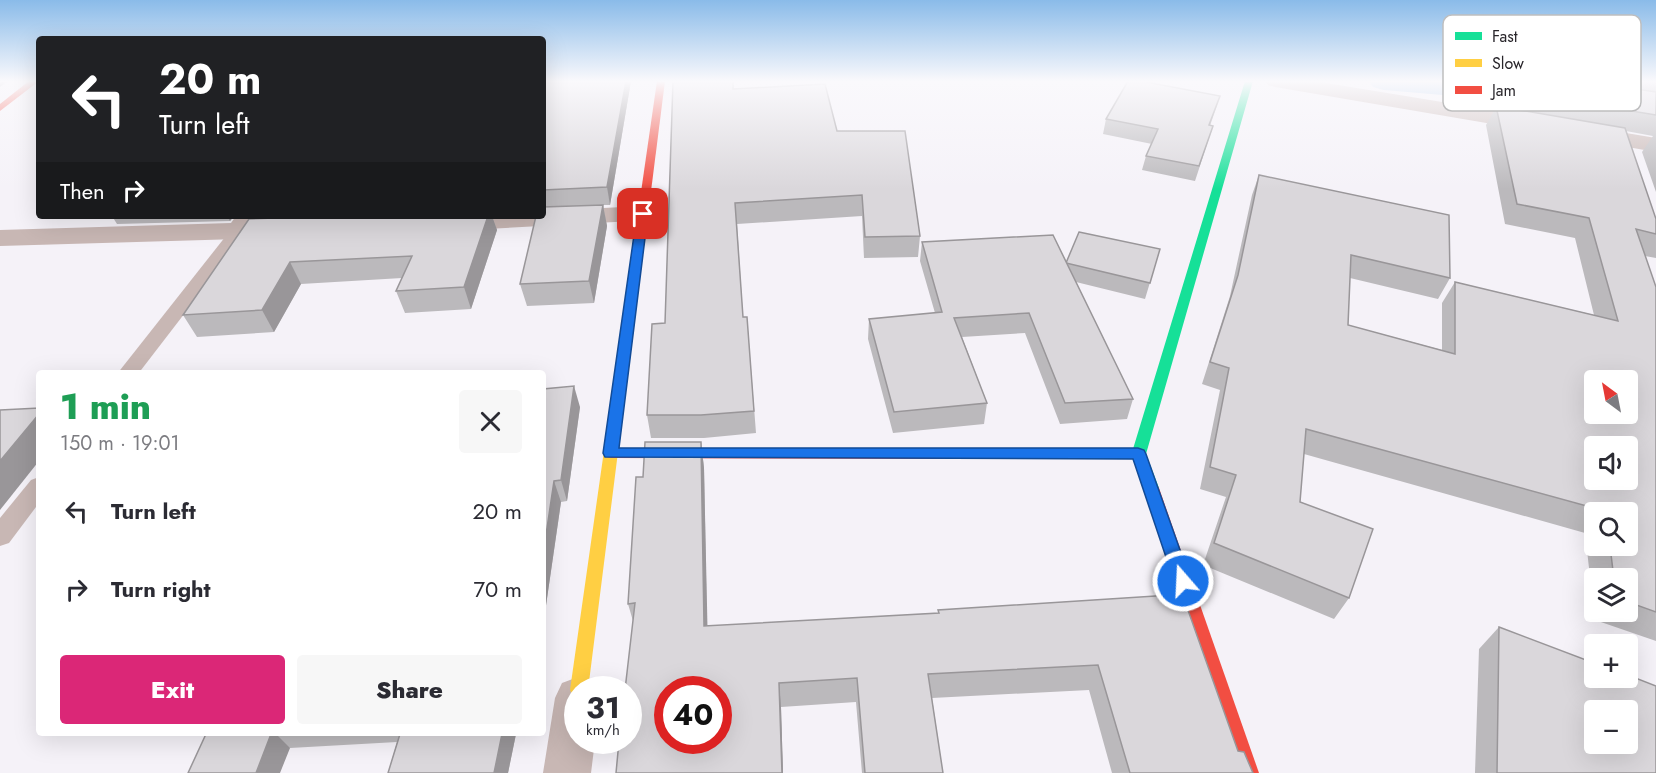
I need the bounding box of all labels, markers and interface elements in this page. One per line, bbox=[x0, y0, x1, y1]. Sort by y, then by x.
legend bbox=[1443, 15, 1641, 111]
text: Fast bbox=[1492, 25, 1518, 48]
text: 20 m bbox=[159, 49, 261, 110]
text: Slow bbox=[1492, 52, 1524, 75]
icon: left bbox=[60, 60, 138, 138]
text: Jam bbox=[1490, 79, 1516, 102]
text: Turn left bbox=[159, 105, 249, 144]
icon: right bbox=[117, 174, 150, 207]
text: Then bbox=[60, 175, 105, 207]
pin bbox=[617, 188, 668, 239]
icon: arrive bbox=[626, 197, 659, 230]
north arrow bbox=[1584, 370, 1638, 424]
map controls bbox=[1584, 370, 1638, 754]
text: 1 min bbox=[60, 380, 151, 432]
button: close bbox=[459, 390, 522, 453]
text: 150 m · 19:01 bbox=[60, 429, 179, 458]
button: sound bbox=[1584, 436, 1638, 490]
icon: left bbox=[60, 495, 93, 528]
text: Turn left bbox=[111, 495, 196, 527]
text: 20 m bbox=[473, 495, 522, 527]
button: search bbox=[1584, 502, 1638, 556]
position arrow bbox=[1151, 549, 1215, 613]
button: layers bbox=[1584, 568, 1638, 622]
icon: right bbox=[60, 573, 93, 606]
text: Turn right bbox=[111, 573, 211, 605]
text: 70 m bbox=[473, 573, 522, 605]
button: + bbox=[1584, 634, 1638, 688]
button: Exit bbox=[60, 655, 285, 724]
button: Share bbox=[297, 655, 522, 724]
speed limit sign: 40 bbox=[654, 676, 732, 754]
text: 31 bbox=[586, 686, 620, 729]
button: − bbox=[1584, 700, 1638, 754]
text: km/h bbox=[586, 719, 620, 741]

